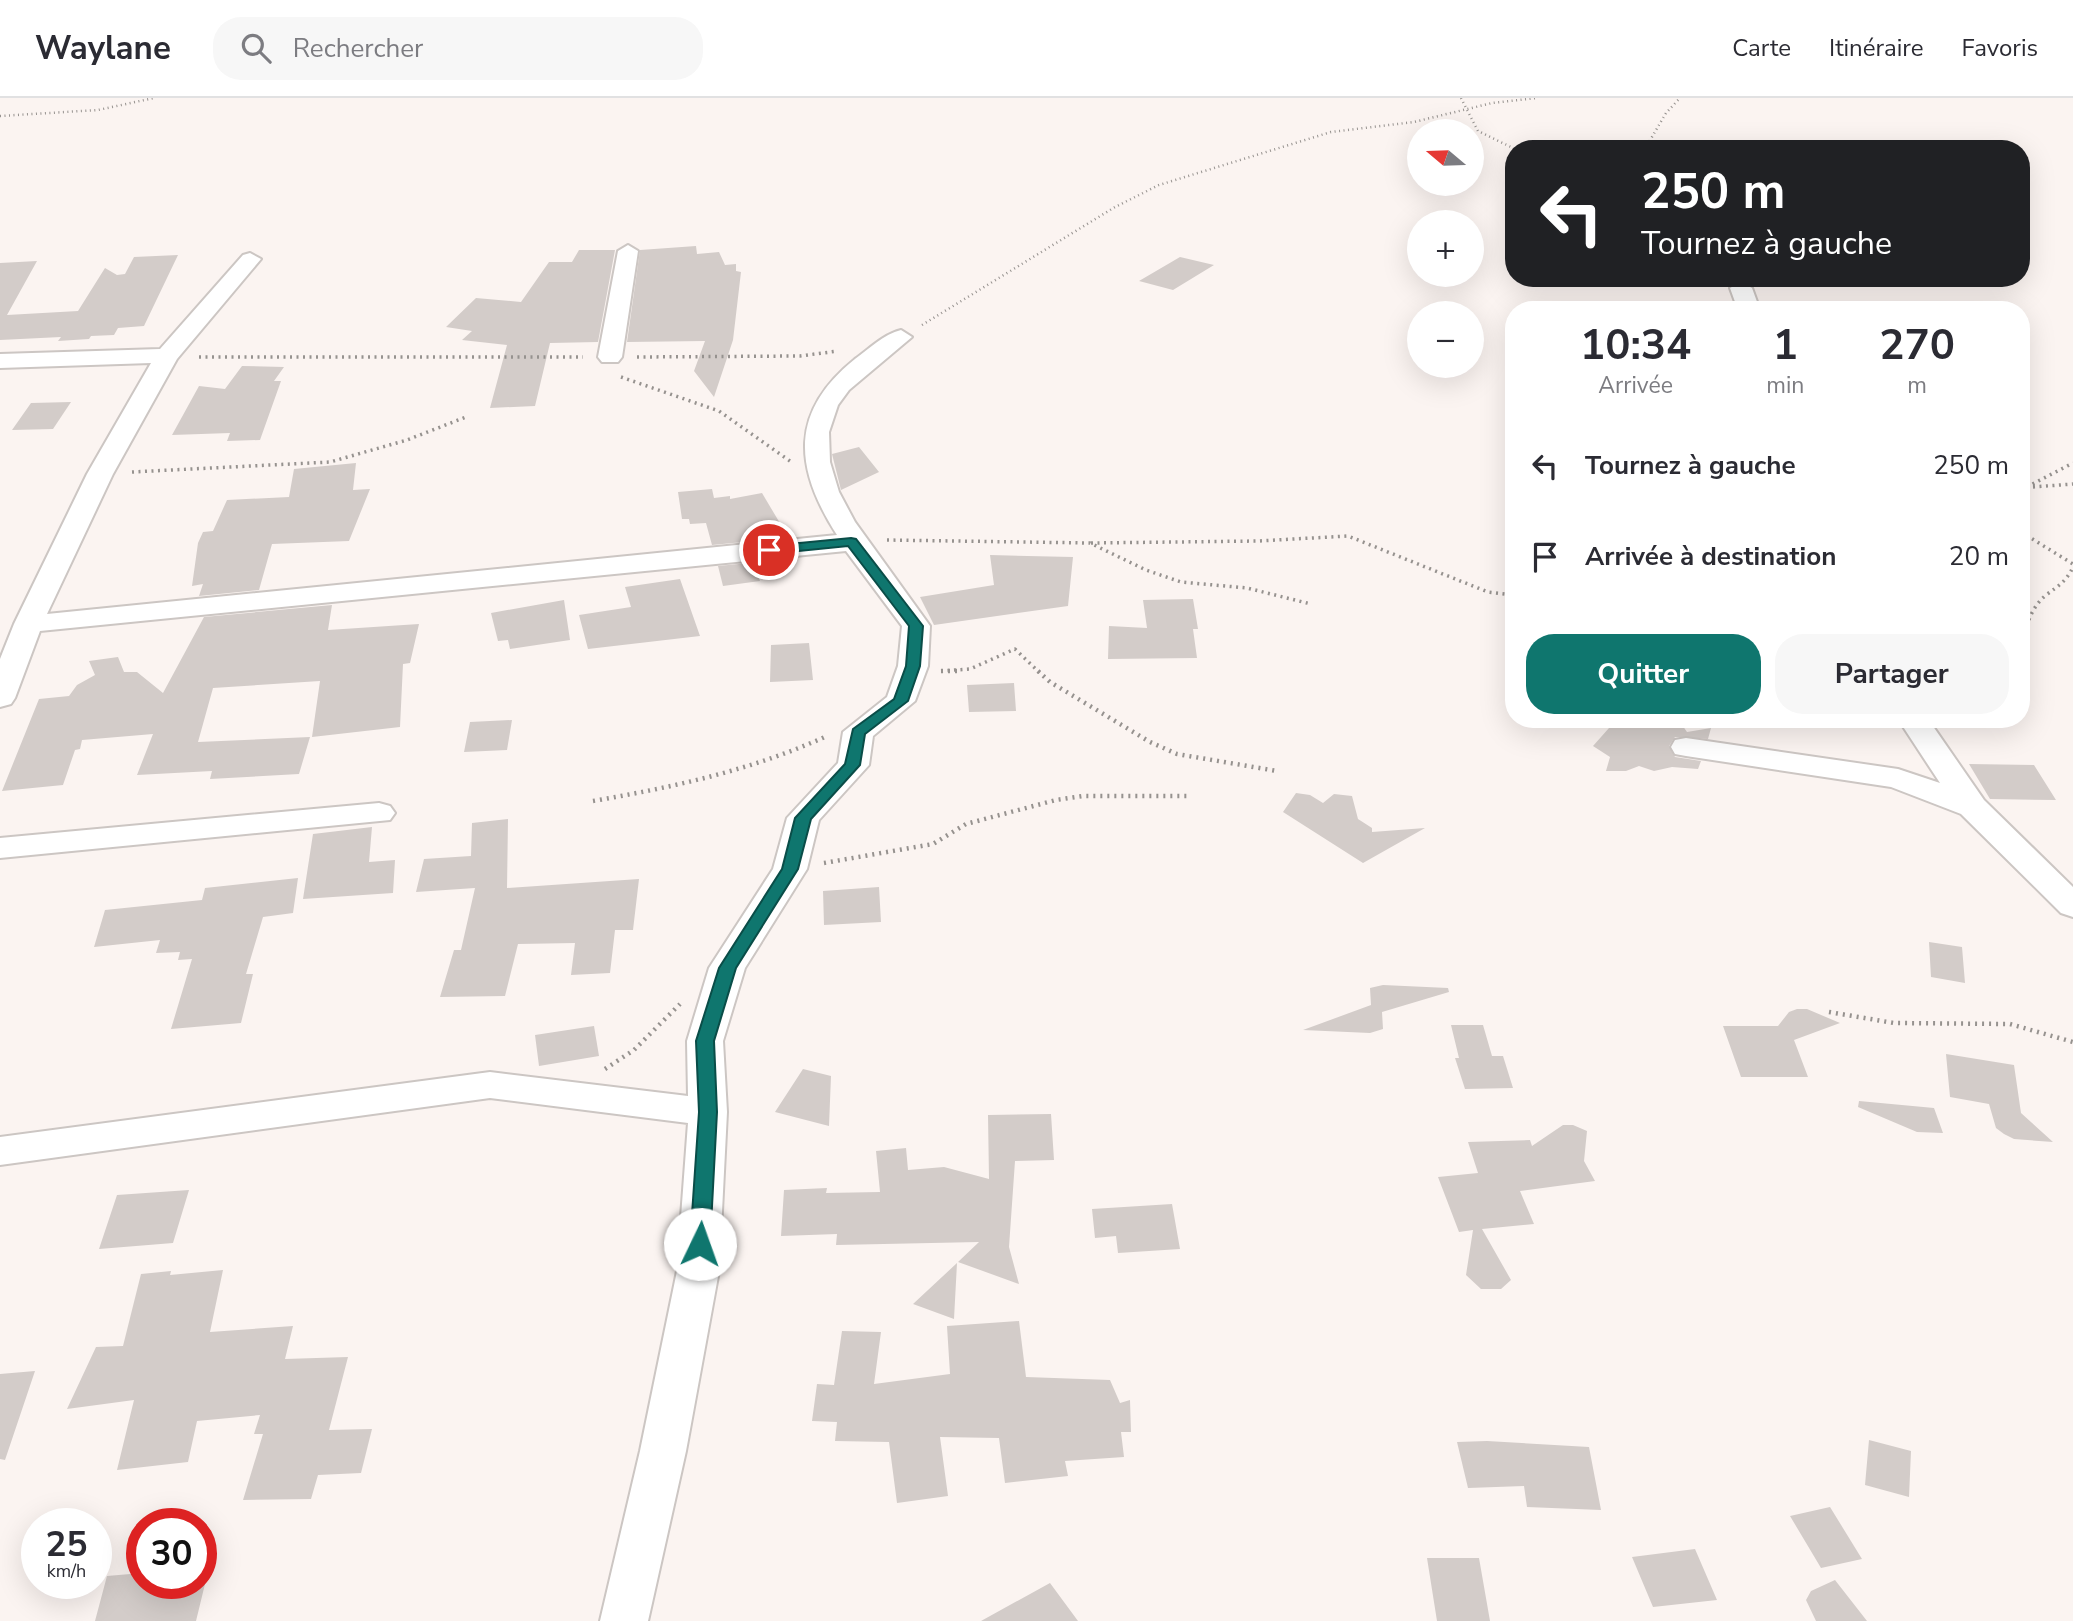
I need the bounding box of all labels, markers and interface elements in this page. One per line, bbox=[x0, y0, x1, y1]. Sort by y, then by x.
search box bbox=[213, 17, 703, 80]
text: Waylane bbox=[35, 26, 171, 71]
icon: search bbox=[237, 29, 275, 67]
text: Rechercher bbox=[293, 31, 423, 66]
text: Carte bbox=[1732, 32, 1791, 64]
text: Itinéraire bbox=[1829, 32, 1923, 64]
text: Favoris bbox=[1961, 32, 2038, 64]
north arrow bbox=[1407, 119, 1484, 196]
map controls bbox=[1407, 119, 1484, 378]
text: 250 m bbox=[1641, 158, 1785, 225]
icon: left bbox=[1526, 168, 1617, 259]
button: + bbox=[1407, 210, 1484, 287]
text: Tournez à gauche bbox=[1641, 222, 1892, 265]
button: − bbox=[1407, 301, 1484, 378]
text: 10:34 bbox=[1580, 317, 1691, 374]
text: 1 bbox=[1773, 317, 1798, 374]
text: 270 bbox=[1879, 317, 1955, 374]
text: Arrivée bbox=[1598, 370, 1673, 401]
text: min bbox=[1766, 370, 1804, 401]
text: m bbox=[1907, 370, 1927, 401]
icon: left bbox=[1526, 447, 1564, 485]
text: Tournez à gauche bbox=[1585, 448, 1796, 483]
text: 250 m bbox=[1933, 448, 2009, 483]
pin bbox=[739, 520, 799, 580]
icon: arrive bbox=[750, 531, 788, 569]
icon: arrive bbox=[1526, 538, 1564, 576]
text: Arrivée à destination bbox=[1585, 539, 1836, 574]
text: 20 m bbox=[1949, 539, 2009, 574]
button: Quitter bbox=[1526, 634, 1761, 714]
button: Partager bbox=[1775, 634, 2009, 714]
position arrow bbox=[663, 1207, 737, 1281]
speed limit sign: 30 bbox=[126, 1508, 217, 1599]
text: 25 bbox=[45, 1521, 88, 1568]
text: km/h bbox=[47, 1559, 86, 1583]

